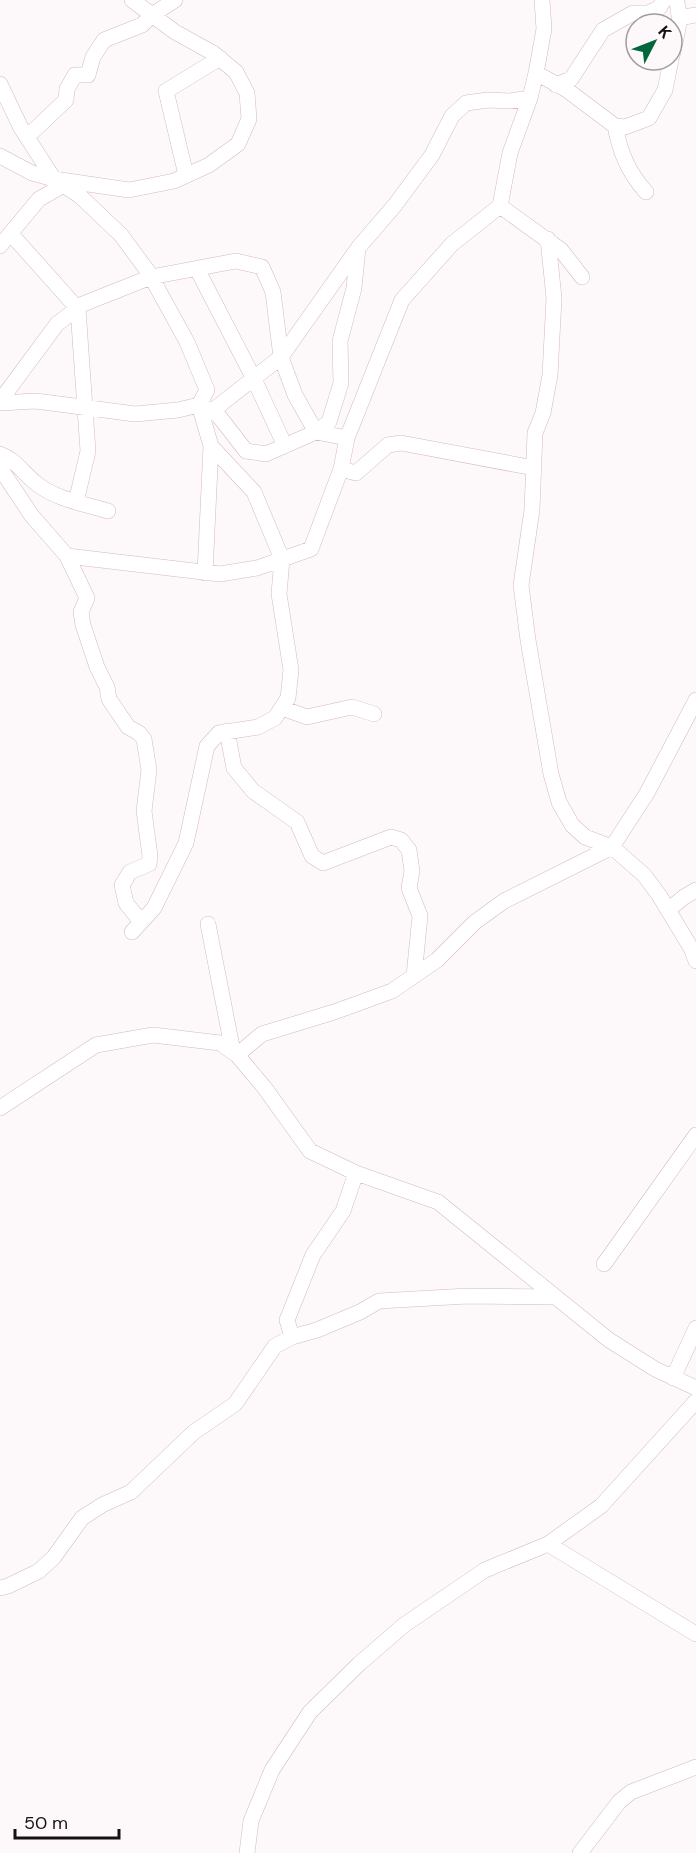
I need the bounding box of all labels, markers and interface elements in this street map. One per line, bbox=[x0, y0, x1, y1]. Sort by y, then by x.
north arrow bbox=[624, 12, 684, 72]
text: K bbox=[653, 21, 676, 44]
scale bar bbox=[15, 1802, 118, 1840]
text: 50 m bbox=[24, 1811, 68, 1835]

